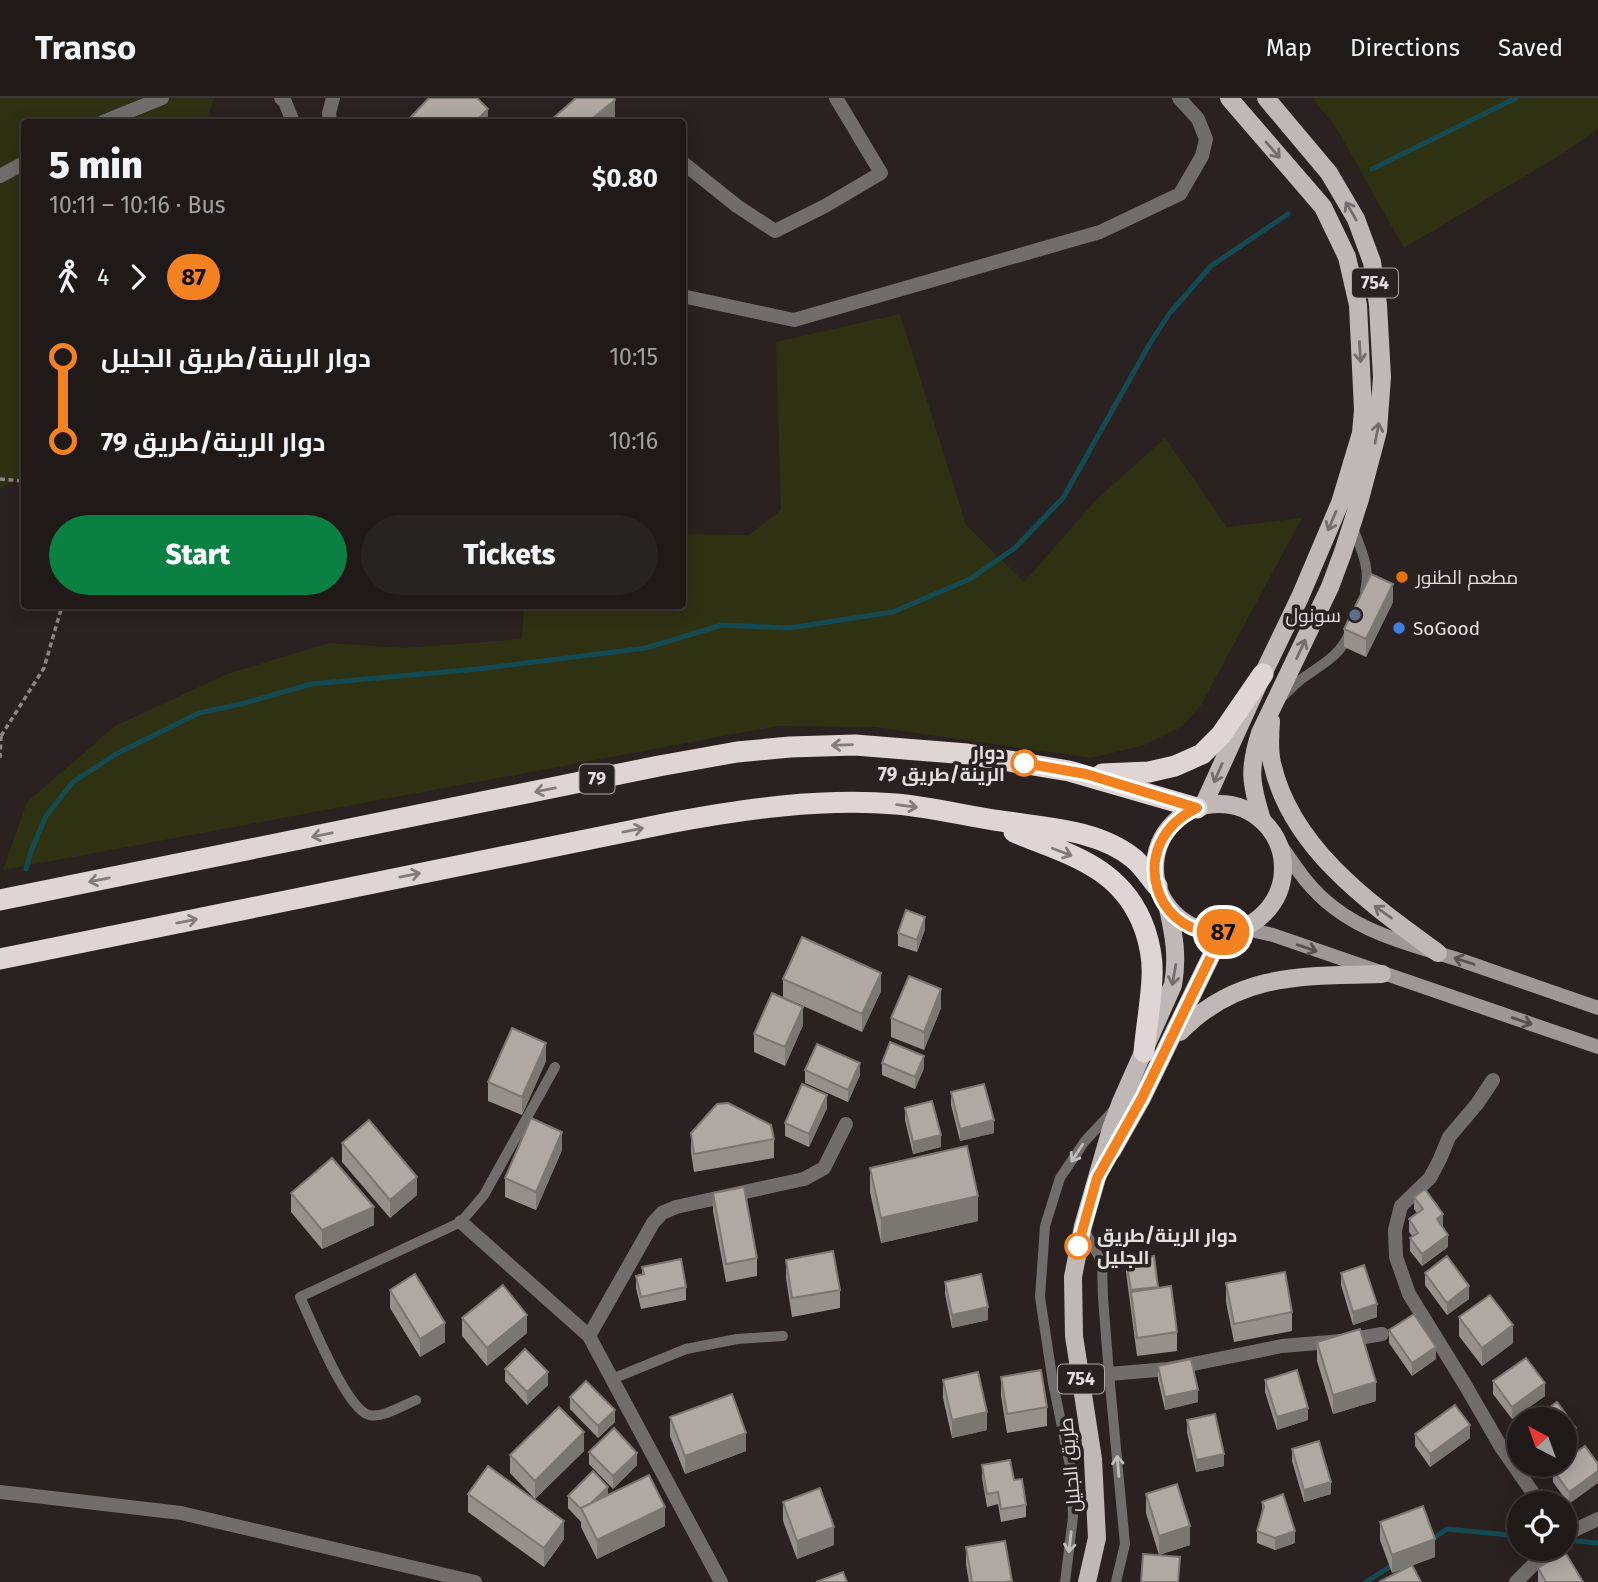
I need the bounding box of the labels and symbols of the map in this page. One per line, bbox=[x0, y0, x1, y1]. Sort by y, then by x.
one-way arrow bbox=[1265, 141, 1281, 159]
one-way arrow bbox=[1344, 201, 1357, 222]
road number: 754 bbox=[1352, 268, 1398, 298]
one-way arrow bbox=[1354, 340, 1367, 363]
one-way arrow bbox=[1370, 422, 1384, 445]
one-way arrow bbox=[1325, 510, 1338, 532]
place label: مطعم الطنور bbox=[1415, 566, 1518, 591]
marker: مطعم الطنور bbox=[1394, 569, 1410, 585]
place label: سونول bbox=[1286, 604, 1341, 627]
marker: سونول bbox=[1347, 607, 1363, 623]
place label: SoGood bbox=[1413, 617, 1480, 640]
marker: SoGood bbox=[1391, 620, 1407, 636]
one-way arrow bbox=[1295, 639, 1308, 660]
one-way arrow bbox=[831, 739, 854, 752]
place label: دوار الرينة/طريق 79 bbox=[878, 741, 1005, 786]
marker: دوار الرينة/طريق 79 bbox=[1011, 750, 1037, 776]
one-way arrow bbox=[1211, 762, 1224, 783]
road number: 79 bbox=[580, 764, 614, 794]
one-way arrow bbox=[534, 783, 557, 797]
one-way arrow bbox=[895, 800, 918, 813]
one-way arrow bbox=[621, 823, 644, 837]
one-way arrow bbox=[311, 828, 334, 842]
one-way arrow bbox=[1051, 846, 1073, 859]
one-way arrow bbox=[398, 868, 421, 882]
one-way arrow bbox=[88, 874, 111, 887]
one-way arrow bbox=[1374, 905, 1392, 920]
line badge: 87 bbox=[1192, 909, 1254, 955]
one-way arrow bbox=[175, 913, 198, 927]
one-way arrow bbox=[1295, 943, 1317, 955]
one-way arrow bbox=[1454, 954, 1476, 966]
one-way arrow bbox=[1167, 963, 1180, 986]
one-way arrow bbox=[1511, 1016, 1533, 1028]
one-way arrow bbox=[1069, 1143, 1084, 1162]
place label: دوار الرينة/طريق الجليل bbox=[1097, 1224, 1237, 1269]
marker: دوار الرينة/طريق الجليل bbox=[1065, 1233, 1091, 1259]
road number: 754 bbox=[1058, 1364, 1104, 1394]
north arrow bbox=[1507, 1407, 1577, 1477]
street label: طريق الجليل bbox=[1054, 1417, 1087, 1513]
one-way arrow bbox=[1111, 1455, 1124, 1478]
one-way arrow bbox=[1063, 1530, 1076, 1552]

